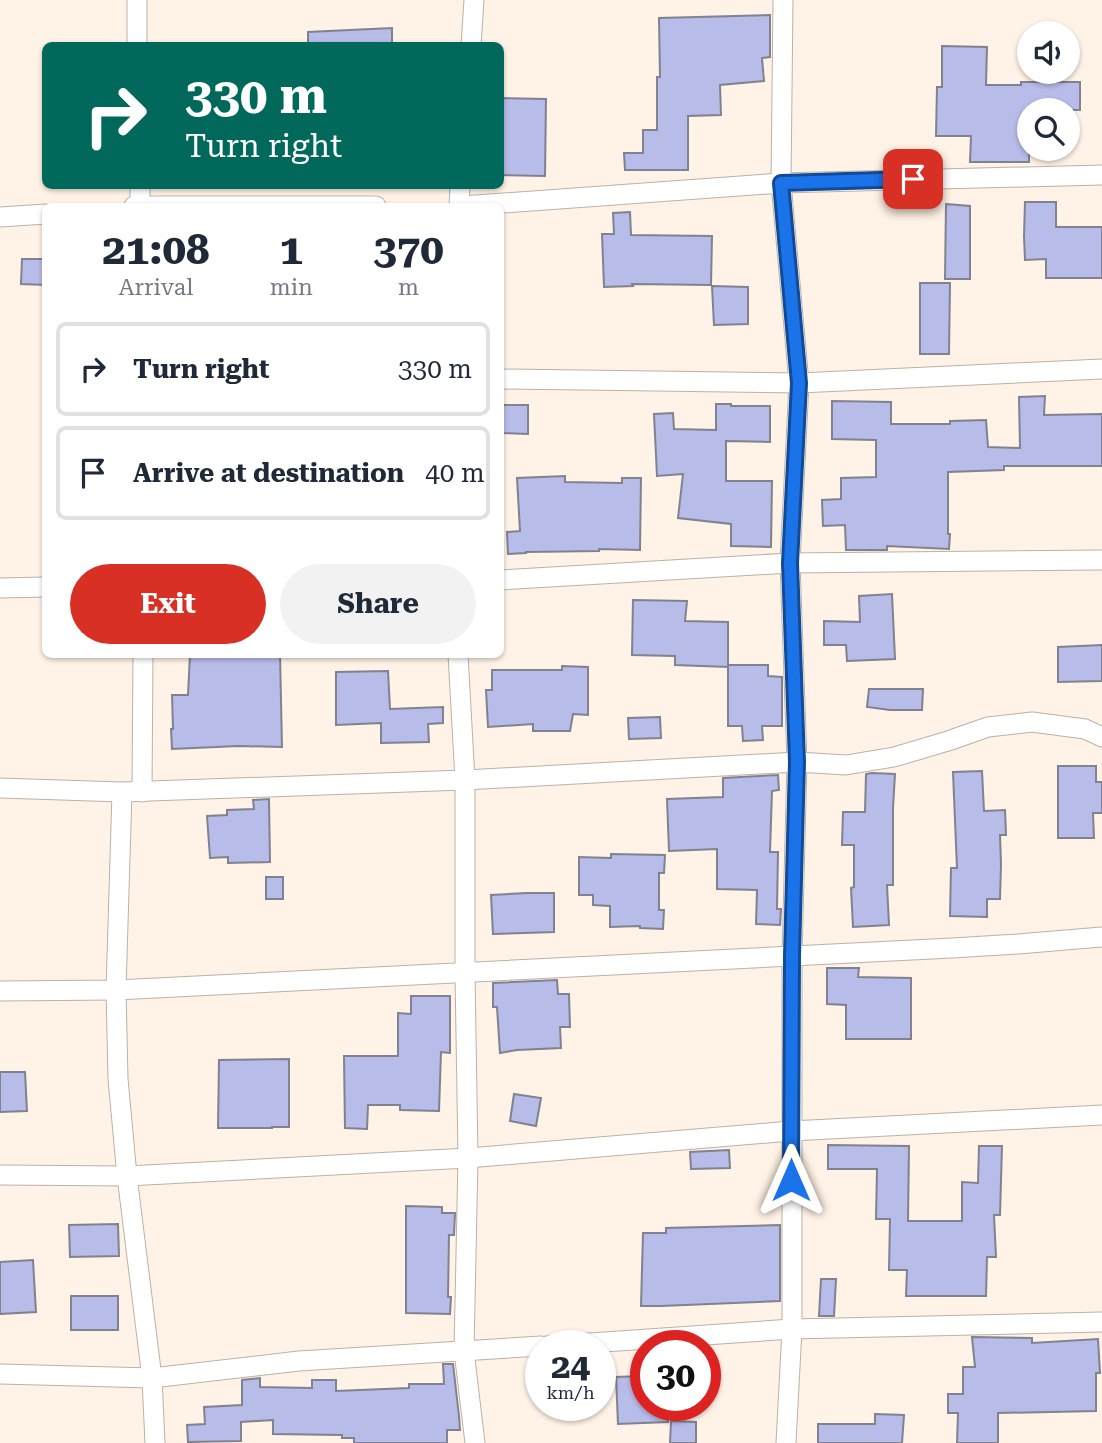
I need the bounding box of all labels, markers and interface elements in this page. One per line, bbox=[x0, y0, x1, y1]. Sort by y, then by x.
map controls bbox=[1017, 21, 1080, 161]
button: sound bbox=[1017, 21, 1080, 84]
text: 330 m bbox=[185, 68, 327, 125]
icon: right bbox=[70, 70, 161, 161]
button: search bbox=[1017, 98, 1080, 161]
text: Turn right bbox=[185, 127, 342, 165]
pin bbox=[883, 149, 943, 209]
icon: arrive bbox=[894, 160, 932, 198]
text: 21:08 bbox=[102, 225, 209, 274]
text: 1 bbox=[280, 225, 303, 274]
text: 370 bbox=[373, 225, 444, 274]
text: Arrival bbox=[118, 274, 193, 301]
text: min bbox=[270, 274, 313, 301]
text: m bbox=[398, 274, 419, 301]
icon: right bbox=[74, 350, 112, 388]
text: Turn right bbox=[133, 354, 269, 384]
text: 330 m bbox=[398, 354, 472, 384]
icon: arrive bbox=[74, 454, 112, 492]
text: Arrive at destination bbox=[133, 458, 404, 488]
text: 40 m bbox=[425, 458, 485, 488]
button: Exit bbox=[70, 564, 266, 644]
button: Share bbox=[280, 564, 476, 644]
position arrow bbox=[754, 1143, 828, 1217]
speed limit sign: 30 bbox=[630, 1330, 721, 1421]
text: 24 bbox=[551, 1346, 590, 1387]
text: km/h bbox=[546, 1382, 595, 1403]

